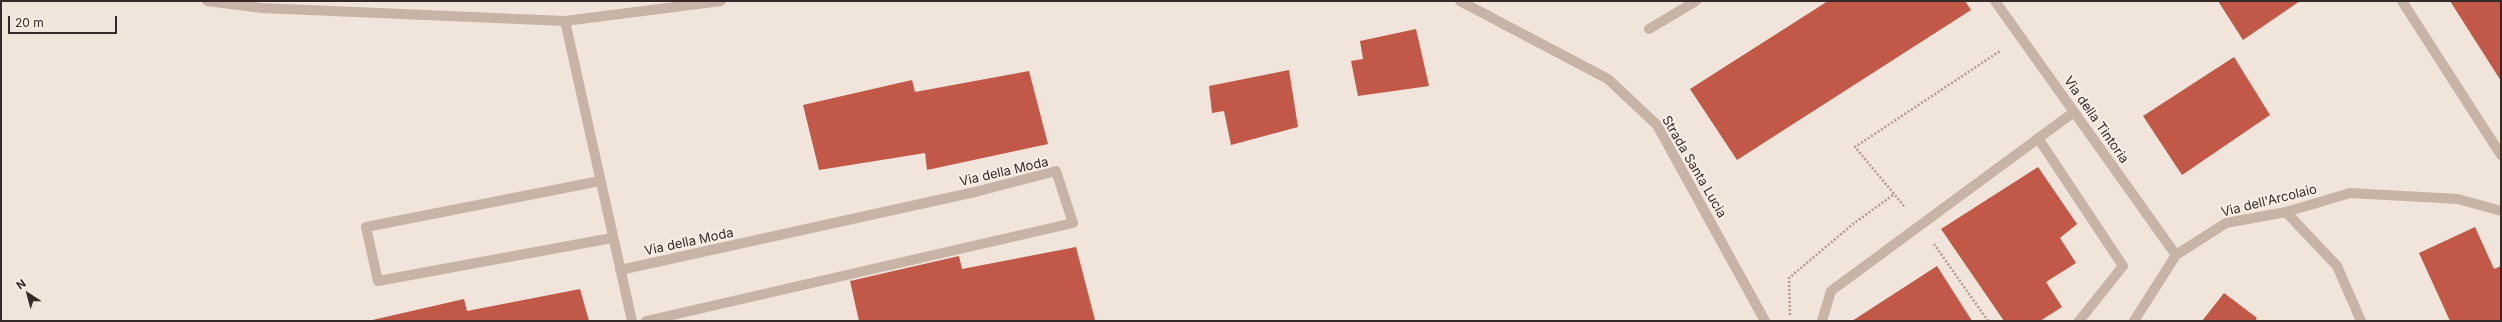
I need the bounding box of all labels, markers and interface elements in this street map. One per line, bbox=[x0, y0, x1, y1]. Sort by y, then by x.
scale bar bbox=[10, 8, 119, 34]
text: 20 m bbox=[15, 15, 44, 30]
street label: Via della Tintoria bbox=[2060, 74, 2132, 166]
street label: Strada Santa Lucia bbox=[1658, 113, 1730, 221]
street label: Via della Moda bbox=[958, 154, 1050, 190]
street label: Via dell'Arcolaio bbox=[2220, 182, 2318, 220]
street label: Via della Moda bbox=[643, 225, 735, 259]
north arrow bbox=[8, 274, 48, 314]
text: N bbox=[13, 276, 28, 292]

